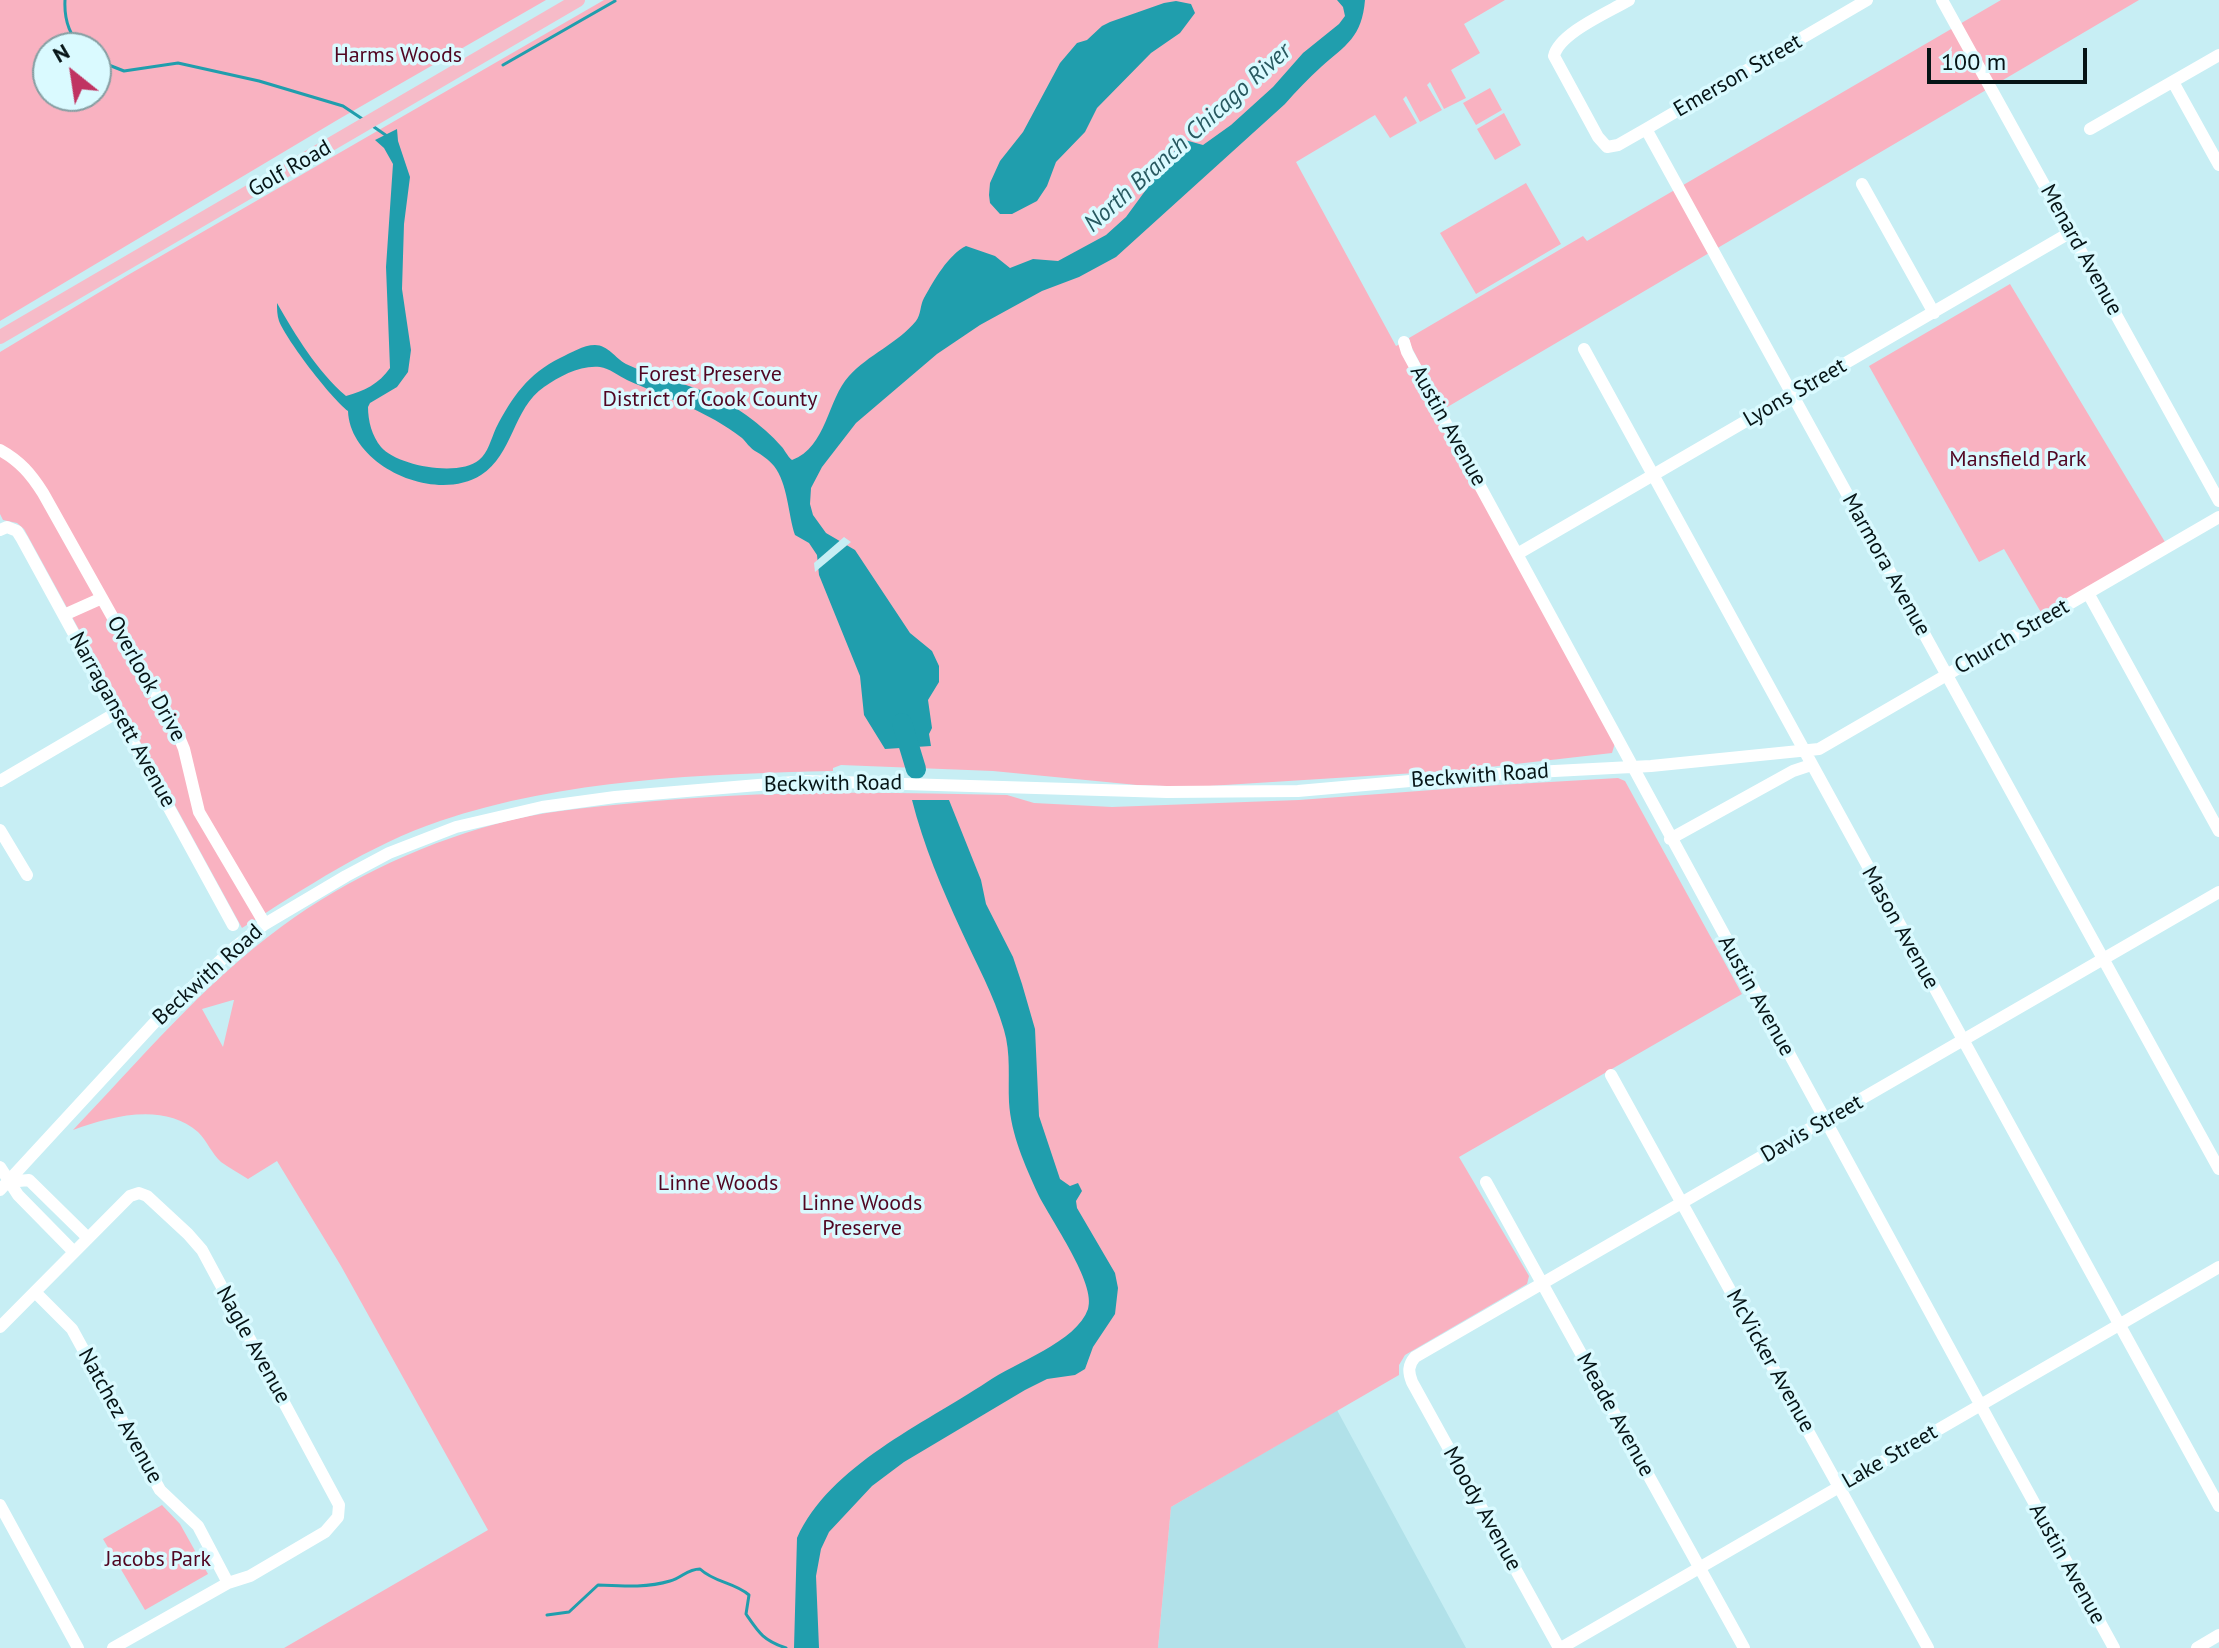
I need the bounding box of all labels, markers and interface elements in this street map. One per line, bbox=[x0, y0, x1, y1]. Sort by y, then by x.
street label: Emerson Street bbox=[1669, 29, 1807, 123]
north arrow bbox=[32, 32, 112, 112]
scale bar bbox=[1931, 32, 2091, 82]
text: N bbox=[48, 37, 74, 69]
water label: North Branch Chicago River bbox=[1079, 37, 1297, 239]
park label: Harms Woods bbox=[334, 43, 462, 69]
text: 100 m bbox=[1941, 46, 2006, 77]
street label: Golf Road bbox=[244, 135, 336, 203]
street label: Menard Avenue bbox=[2034, 180, 2128, 320]
street label: Lyons Street bbox=[1739, 353, 1851, 433]
street label: Austin Avenue bbox=[1404, 361, 1492, 491]
park label: Forest Preserve District of Cook County bbox=[602, 362, 818, 414]
park label: Mansfield Park bbox=[1949, 447, 2087, 473]
street label: Marmora Avenue bbox=[1836, 489, 1936, 641]
street label: Church Street bbox=[1950, 594, 2074, 680]
street label: Overlook Drive bbox=[101, 612, 191, 746]
street label: Narragansett Avenue bbox=[63, 628, 181, 812]
street label: Beckwith Road bbox=[1410, 758, 1550, 794]
street label: Beckwith Road bbox=[764, 770, 902, 798]
street label: Mason Avenue bbox=[1855, 862, 1945, 994]
street label: Beckwith Road bbox=[148, 919, 268, 1031]
street label: Austin Avenue bbox=[1712, 931, 1800, 1061]
street label: Davis Street bbox=[1756, 1089, 1868, 1169]
park label: Linne Woods bbox=[658, 1171, 778, 1197]
park label: Linne Woods Preserve bbox=[802, 1191, 922, 1242]
street label: Nagle Avenue bbox=[210, 1282, 296, 1408]
street label: McVicker Avenue bbox=[1720, 1285, 1820, 1437]
street label: Natchez Avenue bbox=[72, 1344, 168, 1488]
street label: Meade Avenue bbox=[1570, 1349, 1660, 1481]
street label: Lake Street bbox=[1838, 1419, 1942, 1495]
street label: Moody Avenue bbox=[1437, 1442, 1527, 1576]
street label: Austin Avenue bbox=[2023, 1499, 2111, 1629]
park label: Jacobs Park bbox=[105, 1547, 211, 1573]

